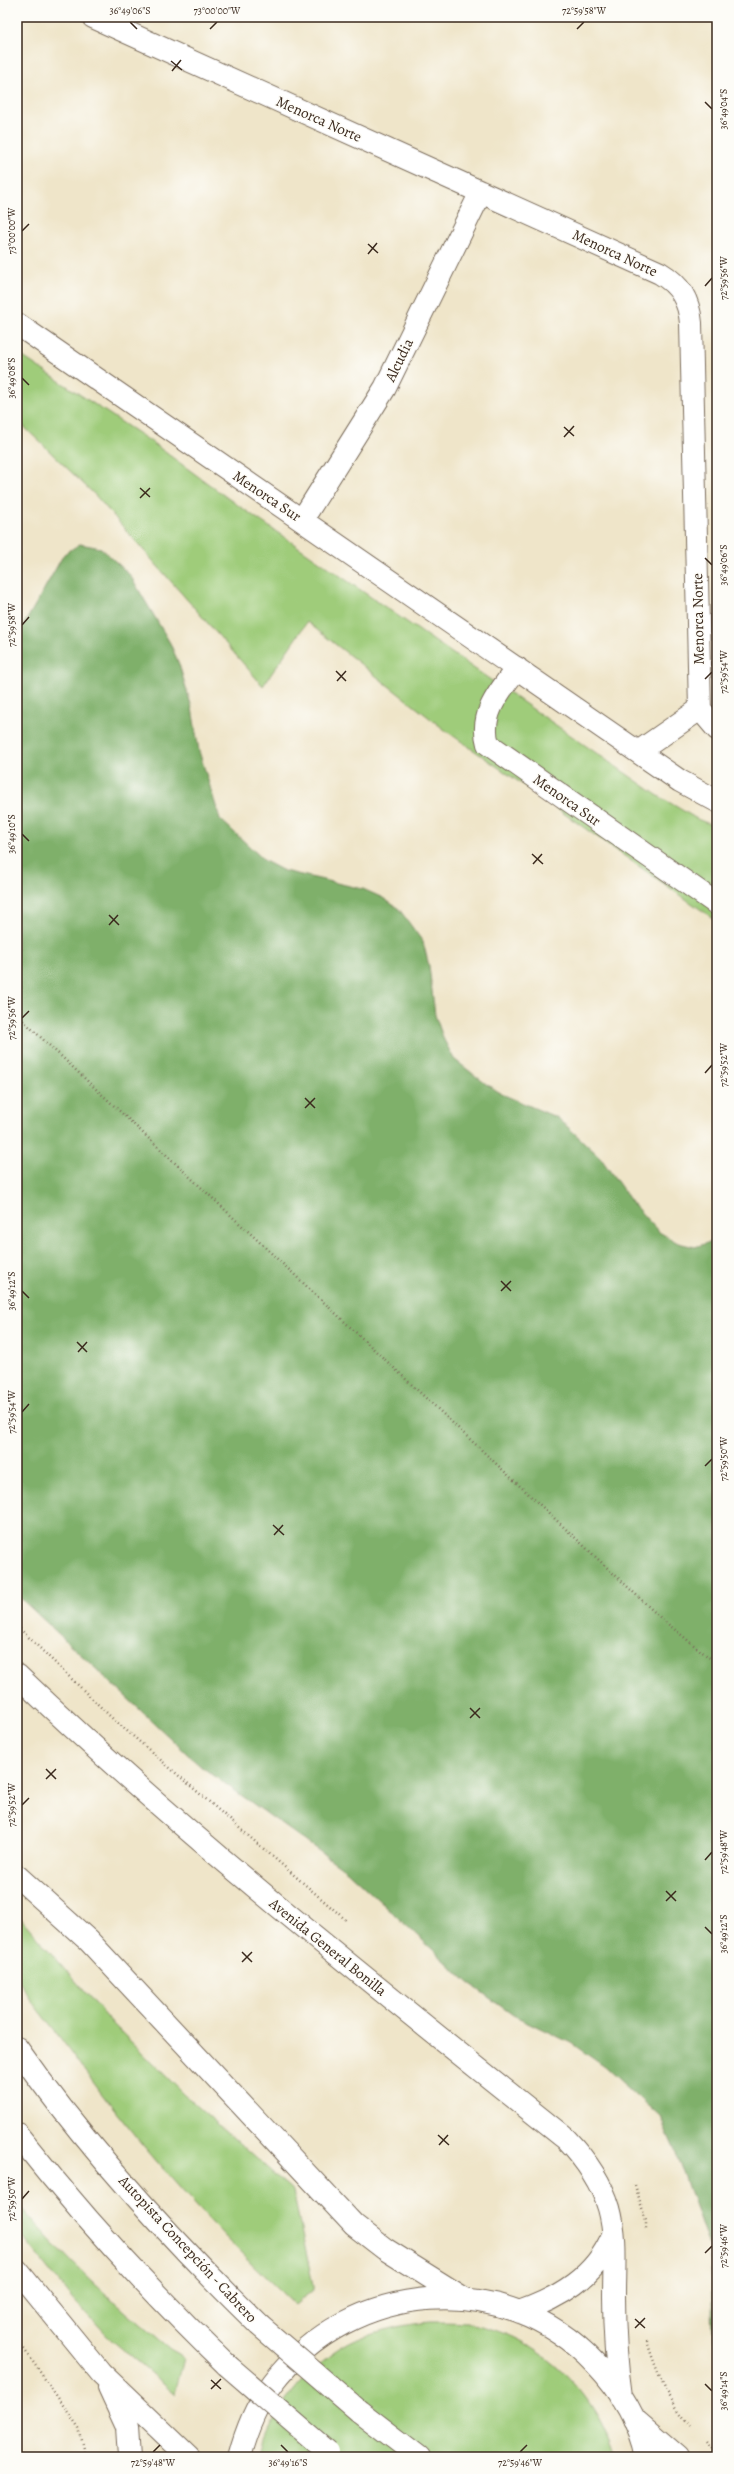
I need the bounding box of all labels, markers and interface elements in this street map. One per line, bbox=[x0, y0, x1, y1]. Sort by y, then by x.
text: 36°49'06"S bbox=[110, 4, 150, 17]
text: 73°00'00"W bbox=[194, 4, 241, 17]
text: 72°59'58"W bbox=[562, 4, 607, 17]
text: 36°49'04"S bbox=[717, 89, 730, 129]
street label: Menorca Norte bbox=[273, 91, 365, 147]
text: 73°00'00"W bbox=[5, 207, 18, 254]
street label: Menorca Norte bbox=[569, 225, 661, 282]
text: 72°59'56"W bbox=[717, 255, 730, 300]
street label: Alcudia bbox=[380, 335, 418, 386]
text: 36°49'08"S bbox=[5, 357, 18, 399]
street label: Menorca Sur bbox=[229, 466, 305, 526]
text: 36°49'06"S bbox=[717, 545, 730, 585]
street label: Menorca Norte bbox=[687, 573, 709, 665]
text: 72°59'58"W bbox=[5, 602, 18, 647]
text: 72°59'54"W bbox=[717, 649, 730, 694]
street label: Menorca Sur bbox=[529, 769, 605, 831]
text: 36°49'10"S bbox=[5, 814, 18, 854]
text: 72°59'56"W bbox=[5, 995, 18, 1040]
text: 72°59'52"W bbox=[717, 1042, 730, 1087]
text: 36°49'12"S bbox=[5, 1271, 18, 1311]
text: 72°59'54"W bbox=[5, 1389, 18, 1434]
text: 72°59'50"W bbox=[717, 1436, 730, 1481]
text: 72°59'52"W bbox=[5, 1782, 18, 1827]
text: 72°59'48"W bbox=[717, 1829, 730, 1874]
street label: Avenida General Bonilla bbox=[264, 1893, 391, 2001]
text: 36°49'12"S bbox=[717, 1914, 730, 1954]
street label: Autopista Concepción - Cabrero bbox=[114, 2170, 262, 2327]
text: 72°59'50"W bbox=[5, 2176, 18, 2221]
text: 72°59'46"W bbox=[717, 2223, 730, 2268]
text: 36°49'14"S bbox=[717, 2372, 730, 2410]
text: 72°59'48"W bbox=[131, 2456, 176, 2469]
text: 36°49'16"S bbox=[269, 2456, 307, 2469]
text: 72°59'46"W bbox=[498, 2456, 543, 2469]

